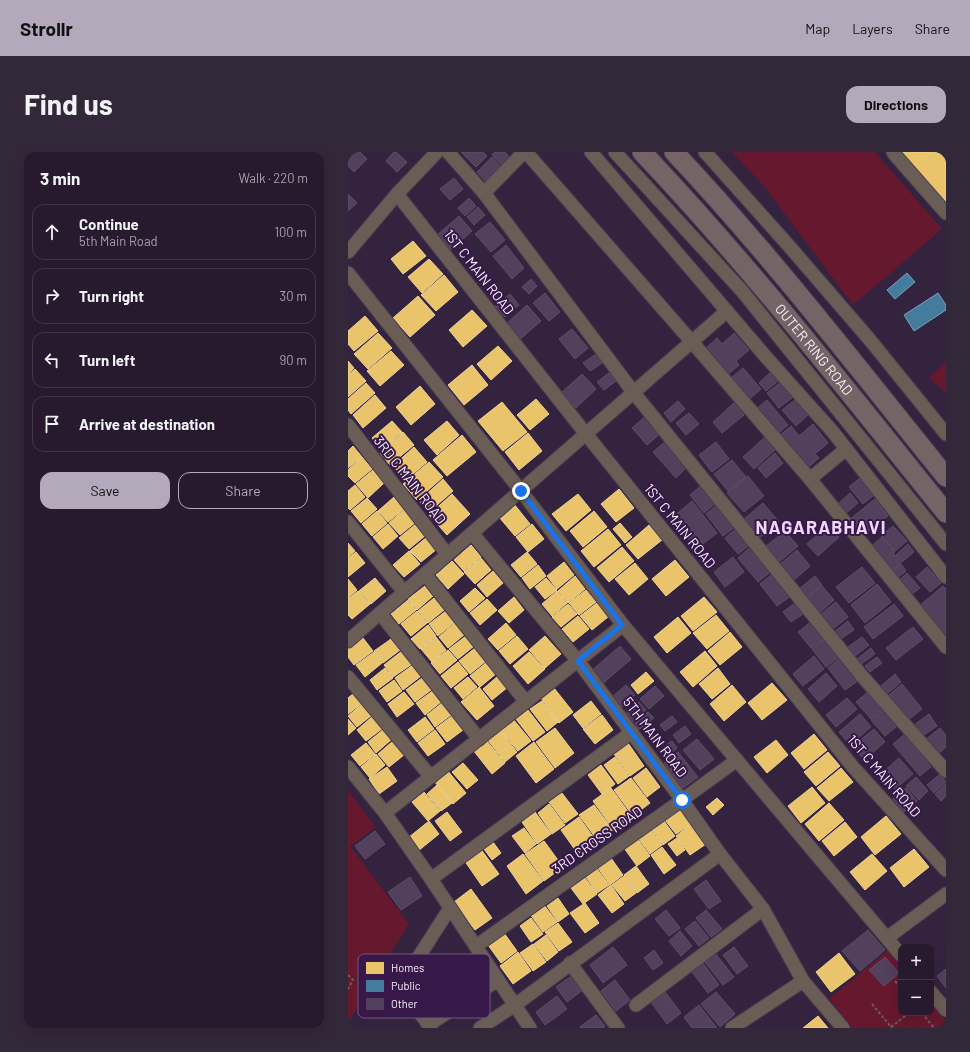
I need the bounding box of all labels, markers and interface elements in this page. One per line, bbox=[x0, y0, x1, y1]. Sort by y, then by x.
text: Strollr bbox=[20, 17, 73, 40]
text: Map bbox=[805, 20, 830, 37]
text: Layers bbox=[852, 20, 893, 37]
text: Share bbox=[915, 20, 950, 37]
button: Directions bbox=[846, 86, 946, 123]
text: Find us bbox=[24, 87, 113, 121]
text: 3 min bbox=[40, 168, 80, 188]
text: Walk · 220 m bbox=[238, 170, 308, 186]
text: Continue bbox=[79, 215, 139, 233]
icon: ahead bbox=[41, 221, 63, 243]
text: 100 m bbox=[274, 224, 307, 240]
street label: 1ST C MAIN ROAD bbox=[441, 226, 518, 318]
text: 5th Main Road bbox=[79, 233, 158, 249]
icon: right bbox=[41, 285, 63, 307]
text: Turn right bbox=[79, 287, 144, 305]
text: 30 m bbox=[280, 288, 307, 304]
street label: OUTER RING ROAD bbox=[772, 300, 857, 398]
icon: left bbox=[41, 349, 63, 371]
text: Turn left bbox=[79, 351, 135, 369]
text: 90 m bbox=[280, 352, 307, 368]
icon: arrive bbox=[41, 413, 63, 435]
text: Arrive at destination bbox=[79, 415, 215, 433]
street label: 3RD C MAIN ROAD bbox=[371, 432, 450, 527]
button: Save bbox=[40, 472, 170, 509]
button: Share bbox=[178, 472, 308, 509]
street label: 1ST C MAIN ROAD bbox=[641, 480, 720, 571]
route end bbox=[512, 482, 530, 500]
district label: NAGARABHAVI bbox=[755, 516, 887, 538]
street label: 5TH MAIN ROAD bbox=[620, 693, 691, 780]
street label: 1ST C MAIN ROAD bbox=[844, 731, 925, 820]
route start bbox=[673, 791, 691, 809]
street label: 3RD CROSS ROAD bbox=[548, 802, 645, 877]
map controls bbox=[898, 944, 934, 1016]
button: + bbox=[898, 944, 934, 980]
legend bbox=[358, 954, 490, 1018]
text: Homes bbox=[391, 961, 424, 974]
text: Public bbox=[391, 979, 421, 992]
button: − bbox=[898, 980, 934, 1016]
text: Other bbox=[391, 997, 418, 1010]

